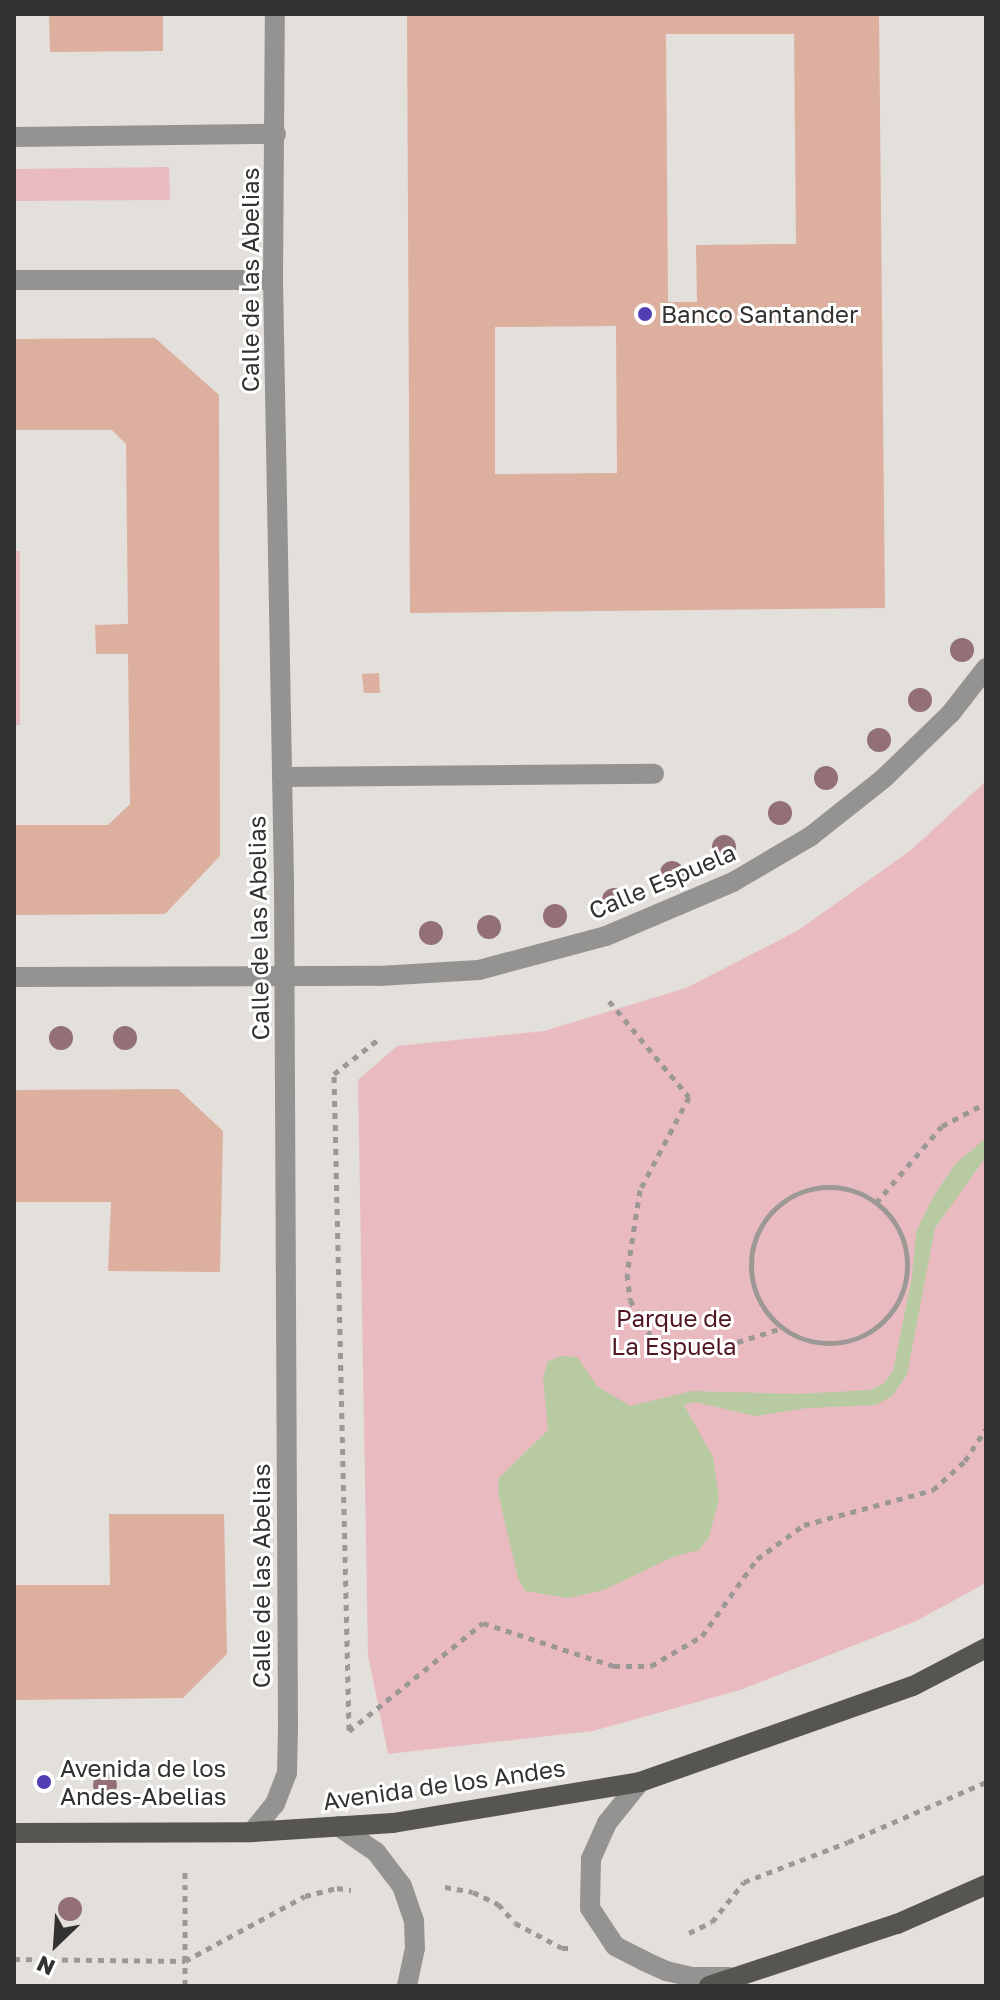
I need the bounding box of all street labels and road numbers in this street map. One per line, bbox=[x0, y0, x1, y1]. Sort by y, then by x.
street label: Calle de las Abelias bbox=[236, 168, 264, 392]
street label: Calle de las Abelias bbox=[242, 815, 274, 1041]
street label: Calle Espuela bbox=[584, 837, 740, 925]
street label: Calle de las Abelias bbox=[247, 1464, 275, 1688]
street label: Avenida de los Andes bbox=[321, 1753, 567, 1815]

